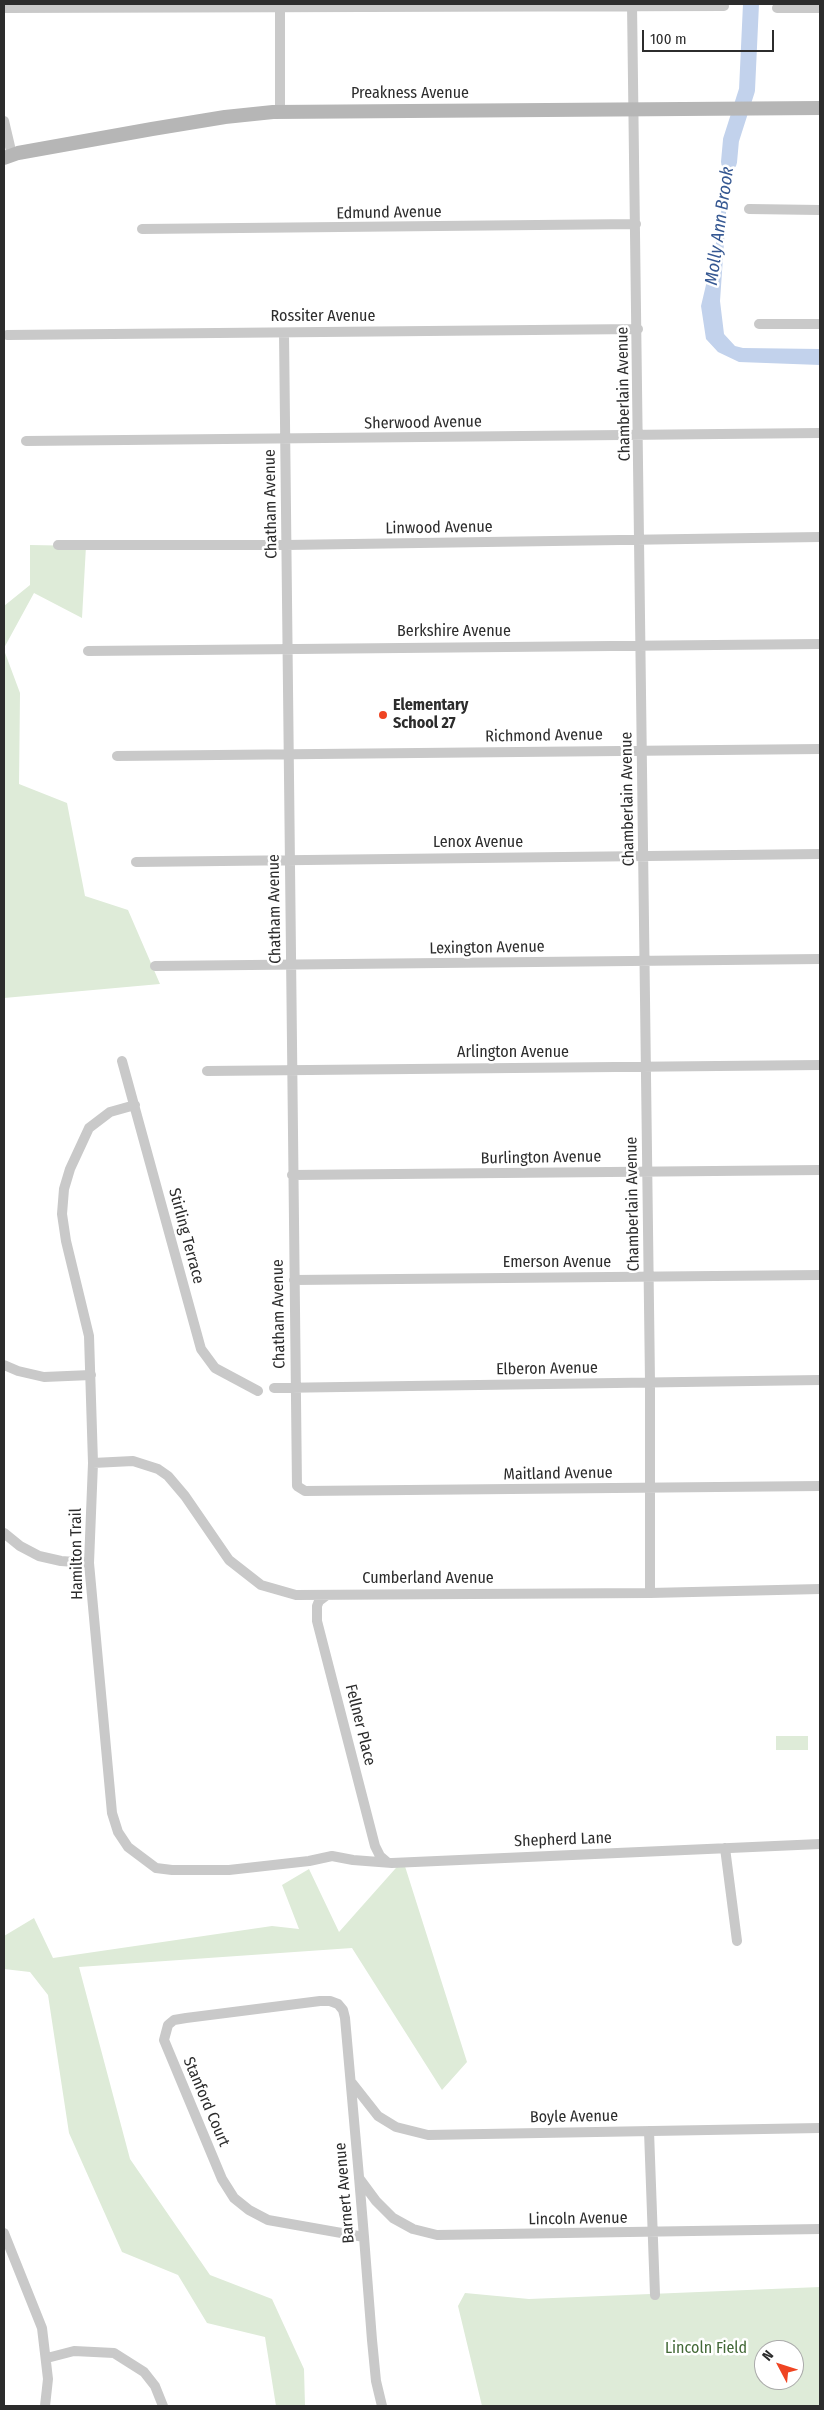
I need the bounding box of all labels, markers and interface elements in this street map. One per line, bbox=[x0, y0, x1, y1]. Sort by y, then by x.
scale bar bbox=[644, 20, 776, 52]
text: 100 m bbox=[650, 30, 687, 48]
street label: Preakness Avenue bbox=[351, 84, 469, 104]
water label: Molly Ann Brook bbox=[701, 165, 739, 287]
street label: Edmund Avenue bbox=[336, 202, 442, 224]
street label: Rossiter Avenue bbox=[271, 307, 375, 327]
street label: Chamberlain Avenue bbox=[613, 326, 635, 462]
street label: Sherwood Avenue bbox=[364, 412, 482, 434]
street label: Chatham Avenue bbox=[260, 449, 282, 559]
street label: Linwood Avenue bbox=[385, 517, 493, 539]
street label: Berkshire Avenue bbox=[397, 622, 511, 642]
place label: Elementary School 27 bbox=[393, 696, 468, 734]
marker: Elementary School 27 bbox=[377, 709, 389, 721]
street label: Richmond Avenue bbox=[485, 725, 603, 747]
street label: Chamberlain Avenue bbox=[617, 731, 639, 867]
street label: Lenox Avenue bbox=[433, 833, 523, 853]
street label: Chatham Avenue bbox=[264, 854, 286, 964]
street label: Lexington Avenue bbox=[429, 937, 545, 959]
street label: Arlington Avenue bbox=[457, 1043, 569, 1063]
street label: Chamberlain Avenue bbox=[622, 1136, 644, 1272]
street label: Burlington Avenue bbox=[481, 1147, 601, 1169]
street label: Stirling Terrace bbox=[164, 1186, 208, 1286]
street label: Emerson Avenue bbox=[503, 1253, 611, 1273]
street label: Chatham Avenue bbox=[268, 1259, 290, 1369]
street label: Elberon Avenue bbox=[496, 1359, 598, 1379]
street label: Maitland Avenue bbox=[503, 1463, 613, 1485]
street label: Hamilton Trail bbox=[67, 1508, 87, 1600]
street label: Cumberland Avenue bbox=[362, 1569, 494, 1589]
street label: Fellner Place bbox=[341, 1682, 379, 1768]
street label: Shepherd Lane bbox=[514, 1829, 612, 1851]
street label: Stanford Court bbox=[179, 2054, 233, 2150]
street label: Boyle Avenue bbox=[530, 2107, 618, 2127]
street label: Barnert Avenue bbox=[331, 2142, 359, 2244]
street label: Lincoln Avenue bbox=[528, 2209, 628, 2229]
park label: Lincoln Field bbox=[665, 2339, 747, 2359]
north arrow bbox=[754, 2340, 804, 2390]
text: N bbox=[759, 2347, 777, 2364]

